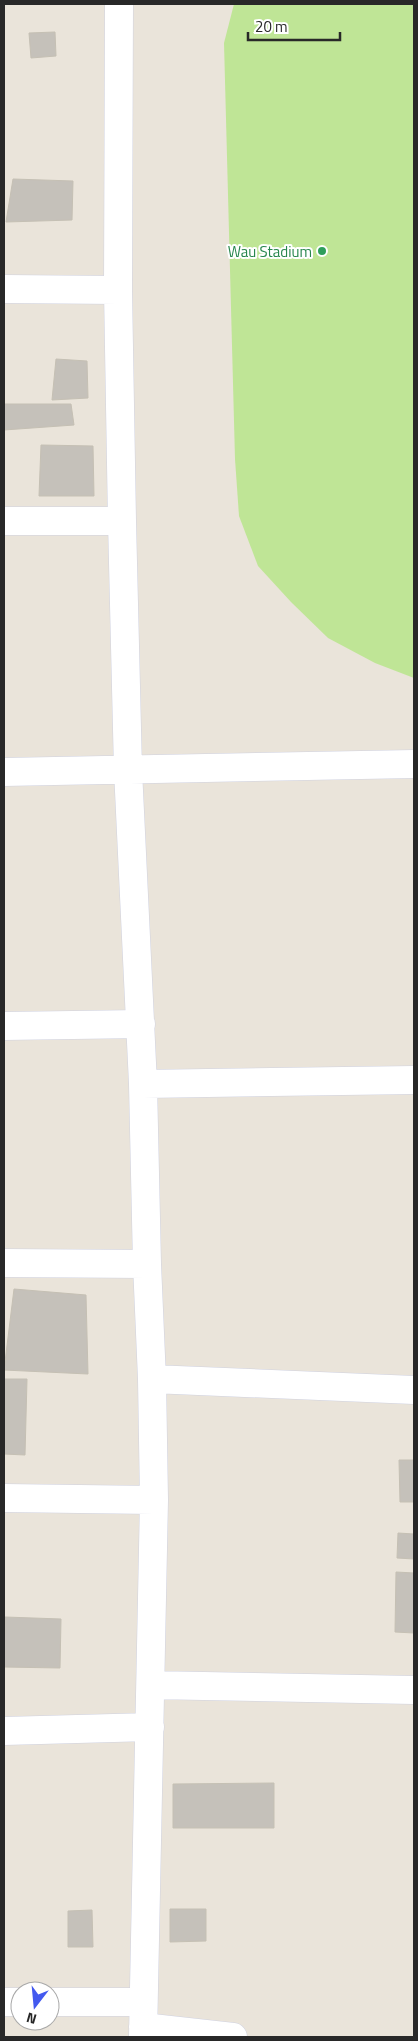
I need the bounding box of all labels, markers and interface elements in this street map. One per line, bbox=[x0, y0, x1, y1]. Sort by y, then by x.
scale bar bbox=[248, 10, 340, 42]
text: 20 m bbox=[255, 15, 288, 38]
place label: Wau Stadium bbox=[228, 240, 312, 263]
marker: Wau Stadium bbox=[316, 245, 328, 257]
north arrow bbox=[10, 1981, 60, 2031]
text: N bbox=[24, 2008, 39, 2030]

